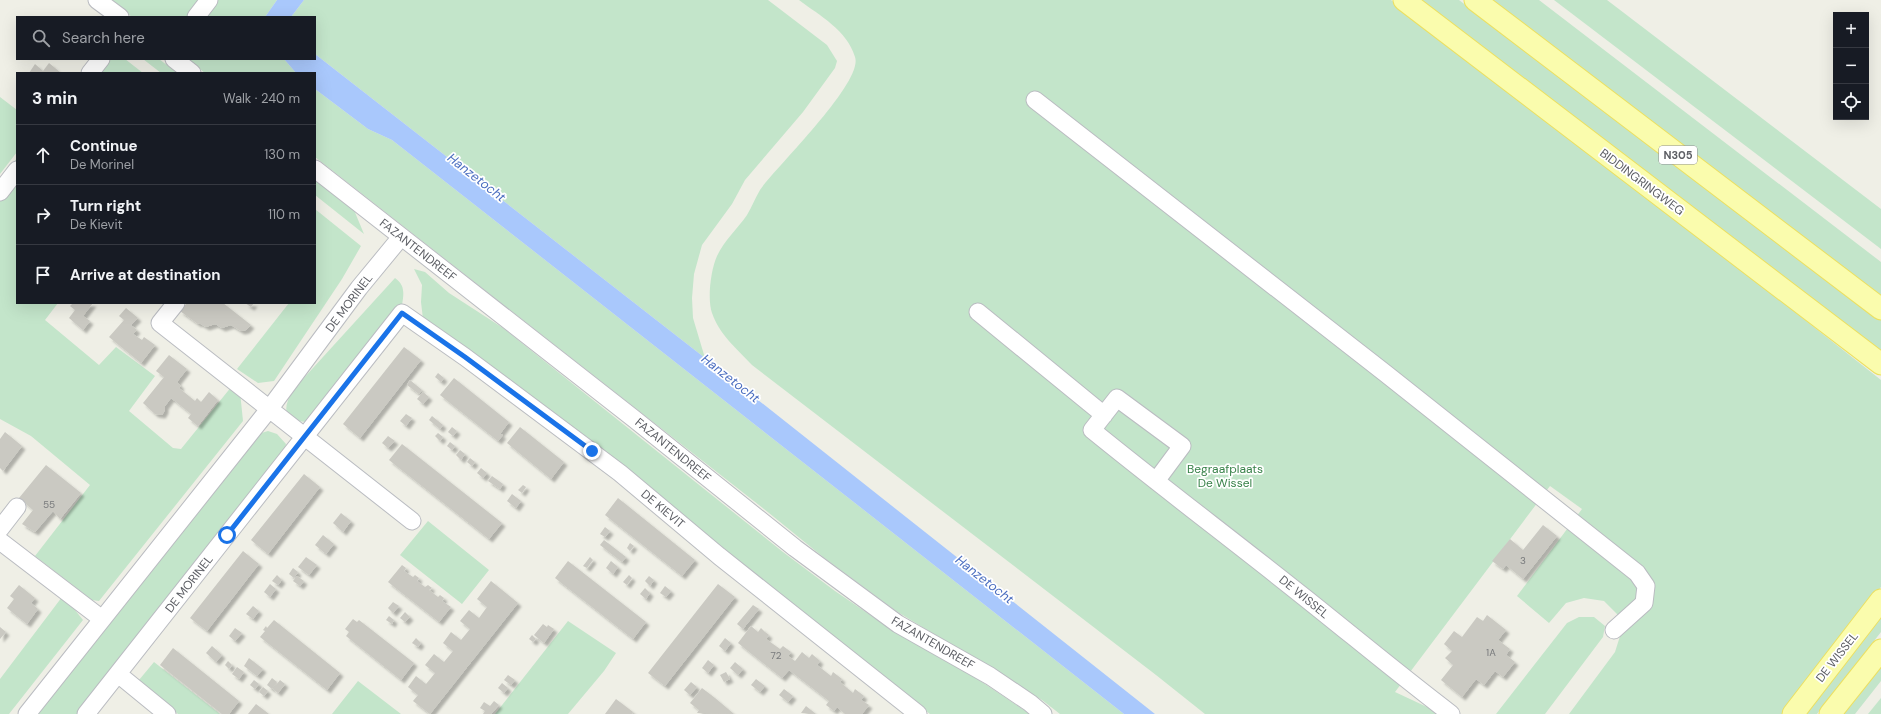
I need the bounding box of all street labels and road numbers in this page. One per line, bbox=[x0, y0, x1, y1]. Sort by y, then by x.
street label: BIDDINGRINGWEG bbox=[1597, 145, 1687, 219]
road number: N305 bbox=[1659, 146, 1697, 164]
street label: FAZANTENDREEF bbox=[376, 215, 460, 285]
street label: DE MORINEL bbox=[322, 271, 376, 335]
street label: FAZANTENDREEF bbox=[632, 414, 715, 486]
street label: DE KIEVIT bbox=[638, 486, 688, 532]
street label: DE MORINEL bbox=[161, 552, 217, 616]
street label: DE WISSEL bbox=[1276, 572, 1332, 622]
street label: FAZANTENDREEF bbox=[889, 613, 978, 674]
street label: DE WISSEL bbox=[1812, 629, 1862, 685]

